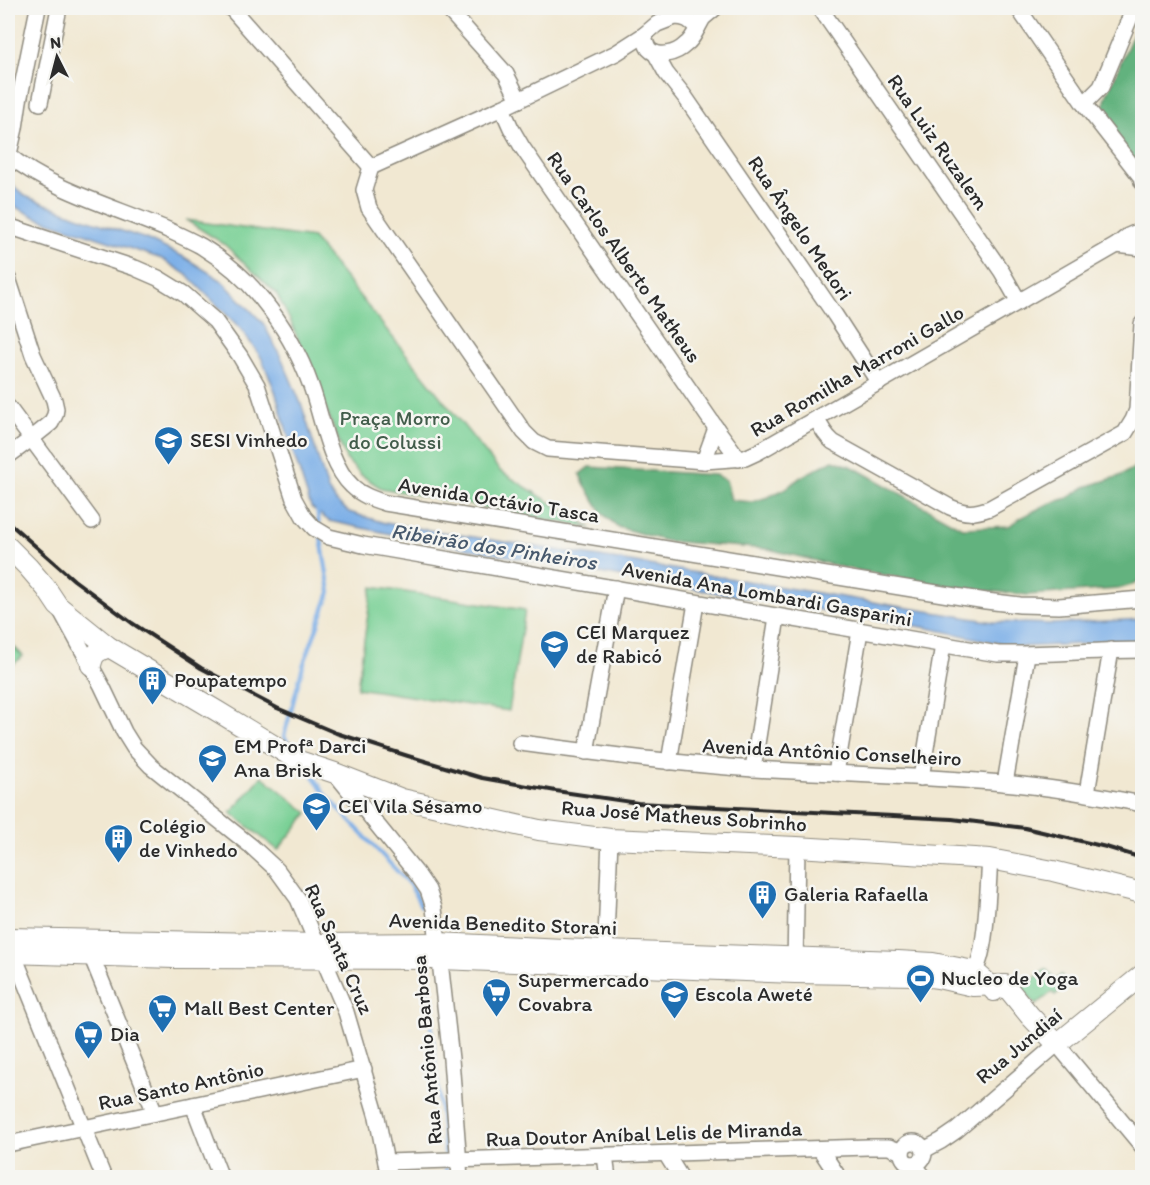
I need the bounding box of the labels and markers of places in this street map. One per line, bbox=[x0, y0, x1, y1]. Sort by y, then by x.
school or university icon: SESI Vinhedo bbox=[153, 424, 185, 466]
place label: SESI Vinhedo bbox=[190, 427, 308, 452]
place label: CEI Marquez de Rabicó bbox=[576, 619, 690, 668]
school or university icon: CEI Marquez de Rabicó bbox=[539, 628, 571, 670]
building icon: Poupatempo bbox=[137, 664, 169, 706]
place label: Poupatempo bbox=[174, 667, 287, 692]
place label: EM Profª Darci Ana Brisk bbox=[234, 733, 366, 782]
school or university icon: EM Profª Darci Ana Brisk bbox=[197, 742, 229, 784]
school or university icon: CEI Vila Sésamo bbox=[301, 790, 333, 832]
place label: CEI Vila Sésamo bbox=[338, 793, 483, 818]
place label: Colégio de Vinhedo bbox=[139, 813, 238, 862]
building icon: Colégio de Vinhedo bbox=[102, 822, 134, 864]
building icon: Galeria Rafaella bbox=[747, 878, 779, 920]
place label: Galeria Rafaella bbox=[784, 881, 928, 906]
sports icon: Nucleo de Yoga bbox=[904, 962, 936, 1004]
place label: Nucleo de Yoga bbox=[941, 965, 1079, 990]
place label: Supermercado Covabra bbox=[518, 967, 649, 1016]
supermarket icon: Supermercado Covabra bbox=[481, 976, 513, 1018]
school or university icon: Escola Aweté bbox=[658, 978, 690, 1020]
place label: Escola Aweté bbox=[695, 981, 813, 1006]
supermarket icon: Mall Best Center bbox=[147, 992, 179, 1034]
place label: Mall Best Center bbox=[184, 995, 335, 1020]
supermarket icon: Dia bbox=[73, 1018, 105, 1060]
place label: Dia bbox=[110, 1021, 140, 1046]

